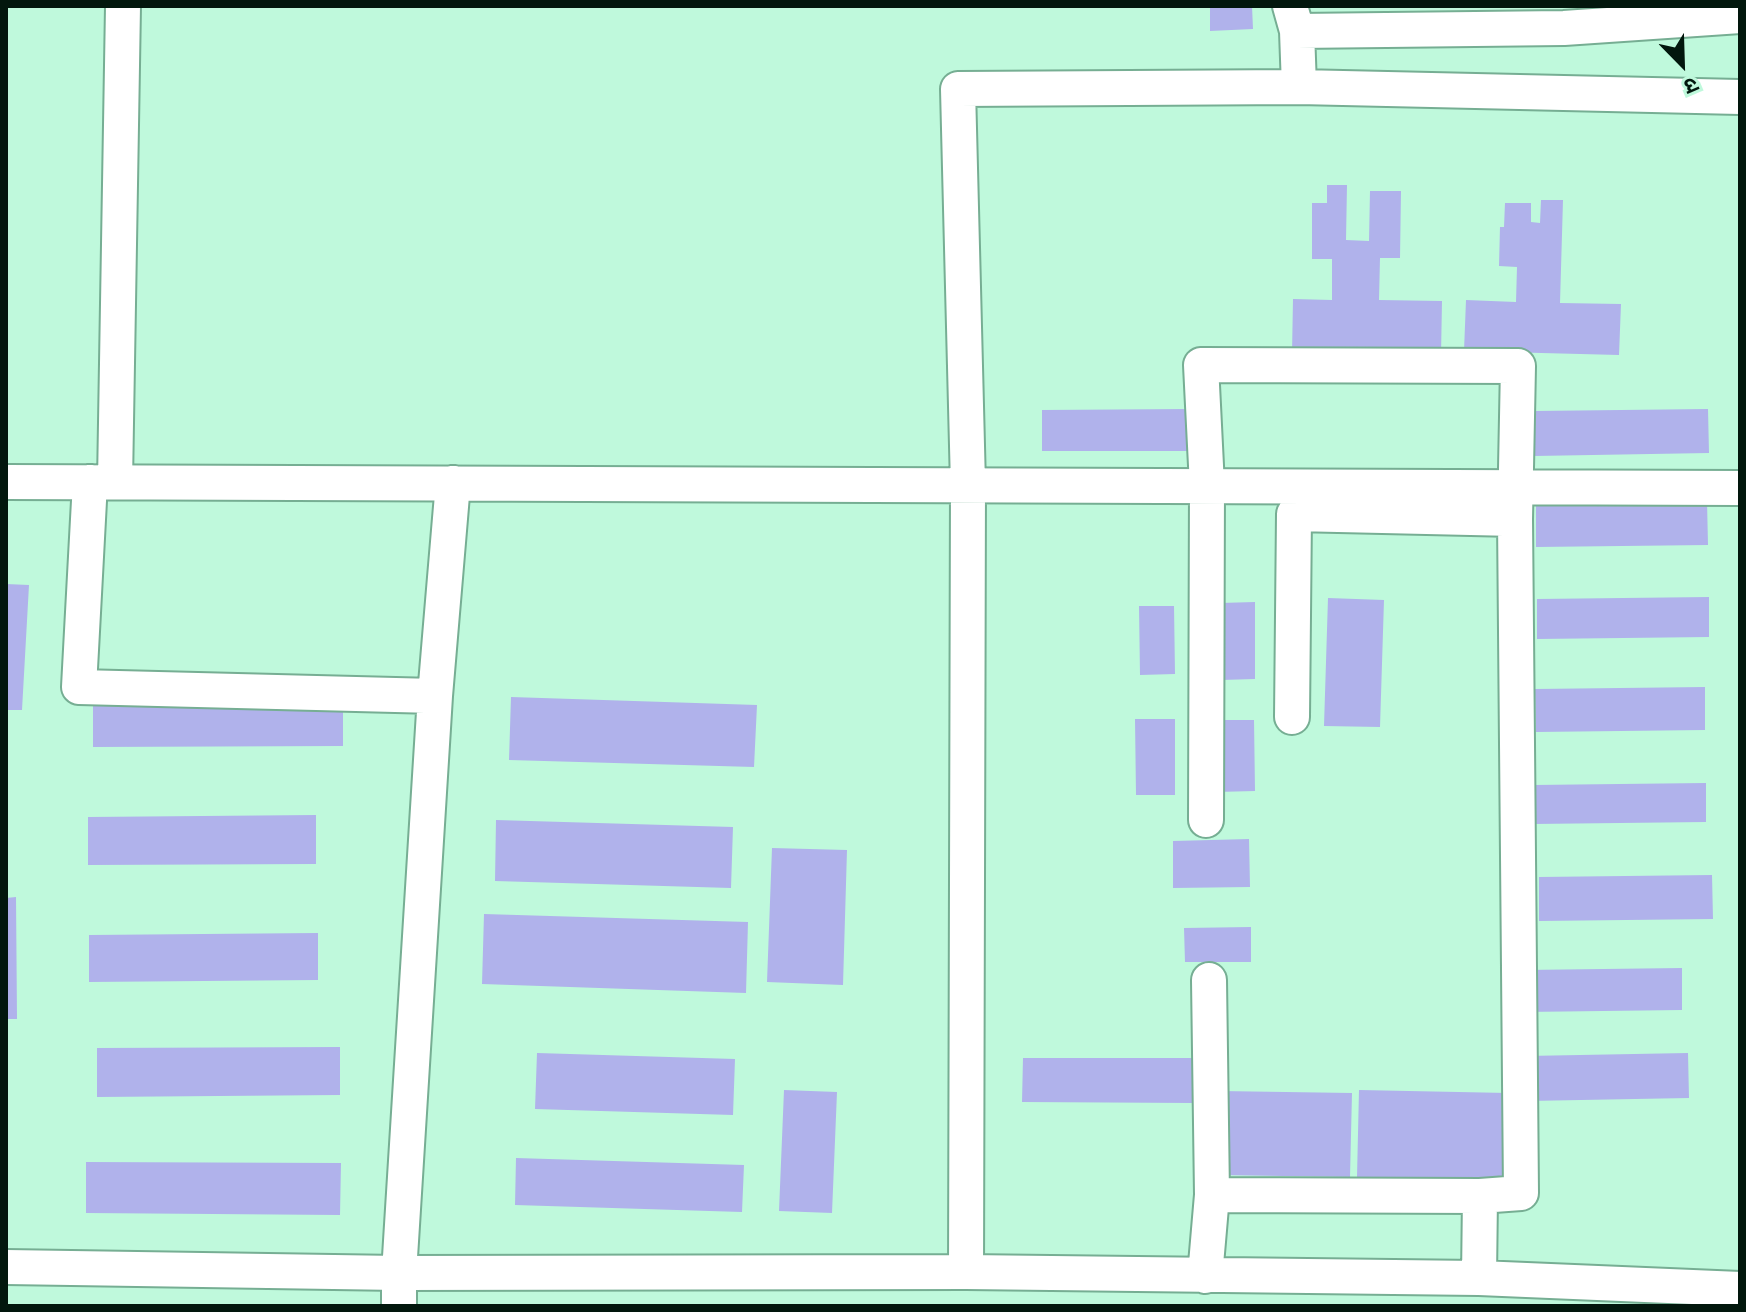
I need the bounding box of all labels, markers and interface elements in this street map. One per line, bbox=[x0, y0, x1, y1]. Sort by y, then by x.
north arrow bbox=[1642, 24, 1722, 104]
text: उ bbox=[1680, 70, 1703, 102]

